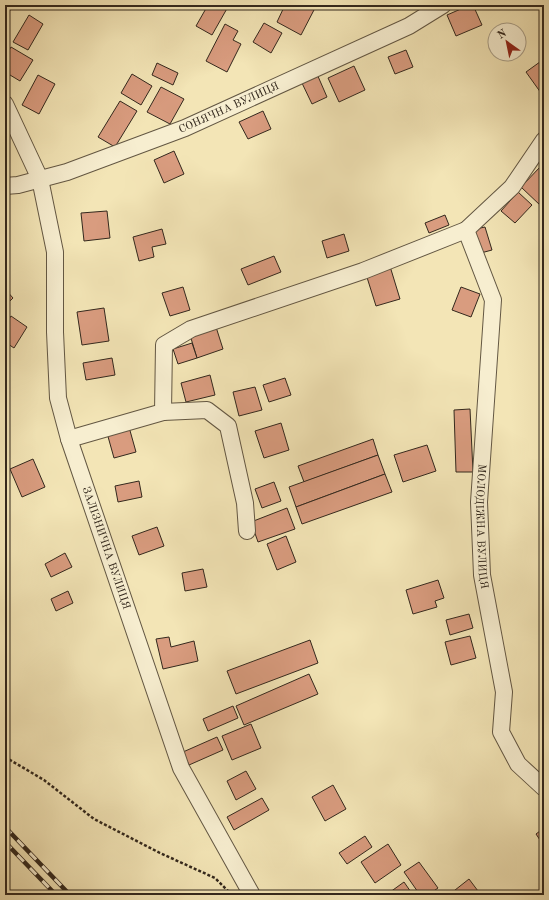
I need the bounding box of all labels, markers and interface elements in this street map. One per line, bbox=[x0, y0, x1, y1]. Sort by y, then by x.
north arrow bbox=[487, 22, 527, 62]
text: N bbox=[496, 28, 509, 42]
street label: СОНЯЧНА ВУЛИЦЯ bbox=[177, 80, 281, 135]
street label: МОЛОДІЖНА ВУЛИЦЯ bbox=[473, 464, 490, 590]
street label: ЗАЛІЗНИЧНА ВУЛИЦЯ bbox=[80, 485, 132, 611]

